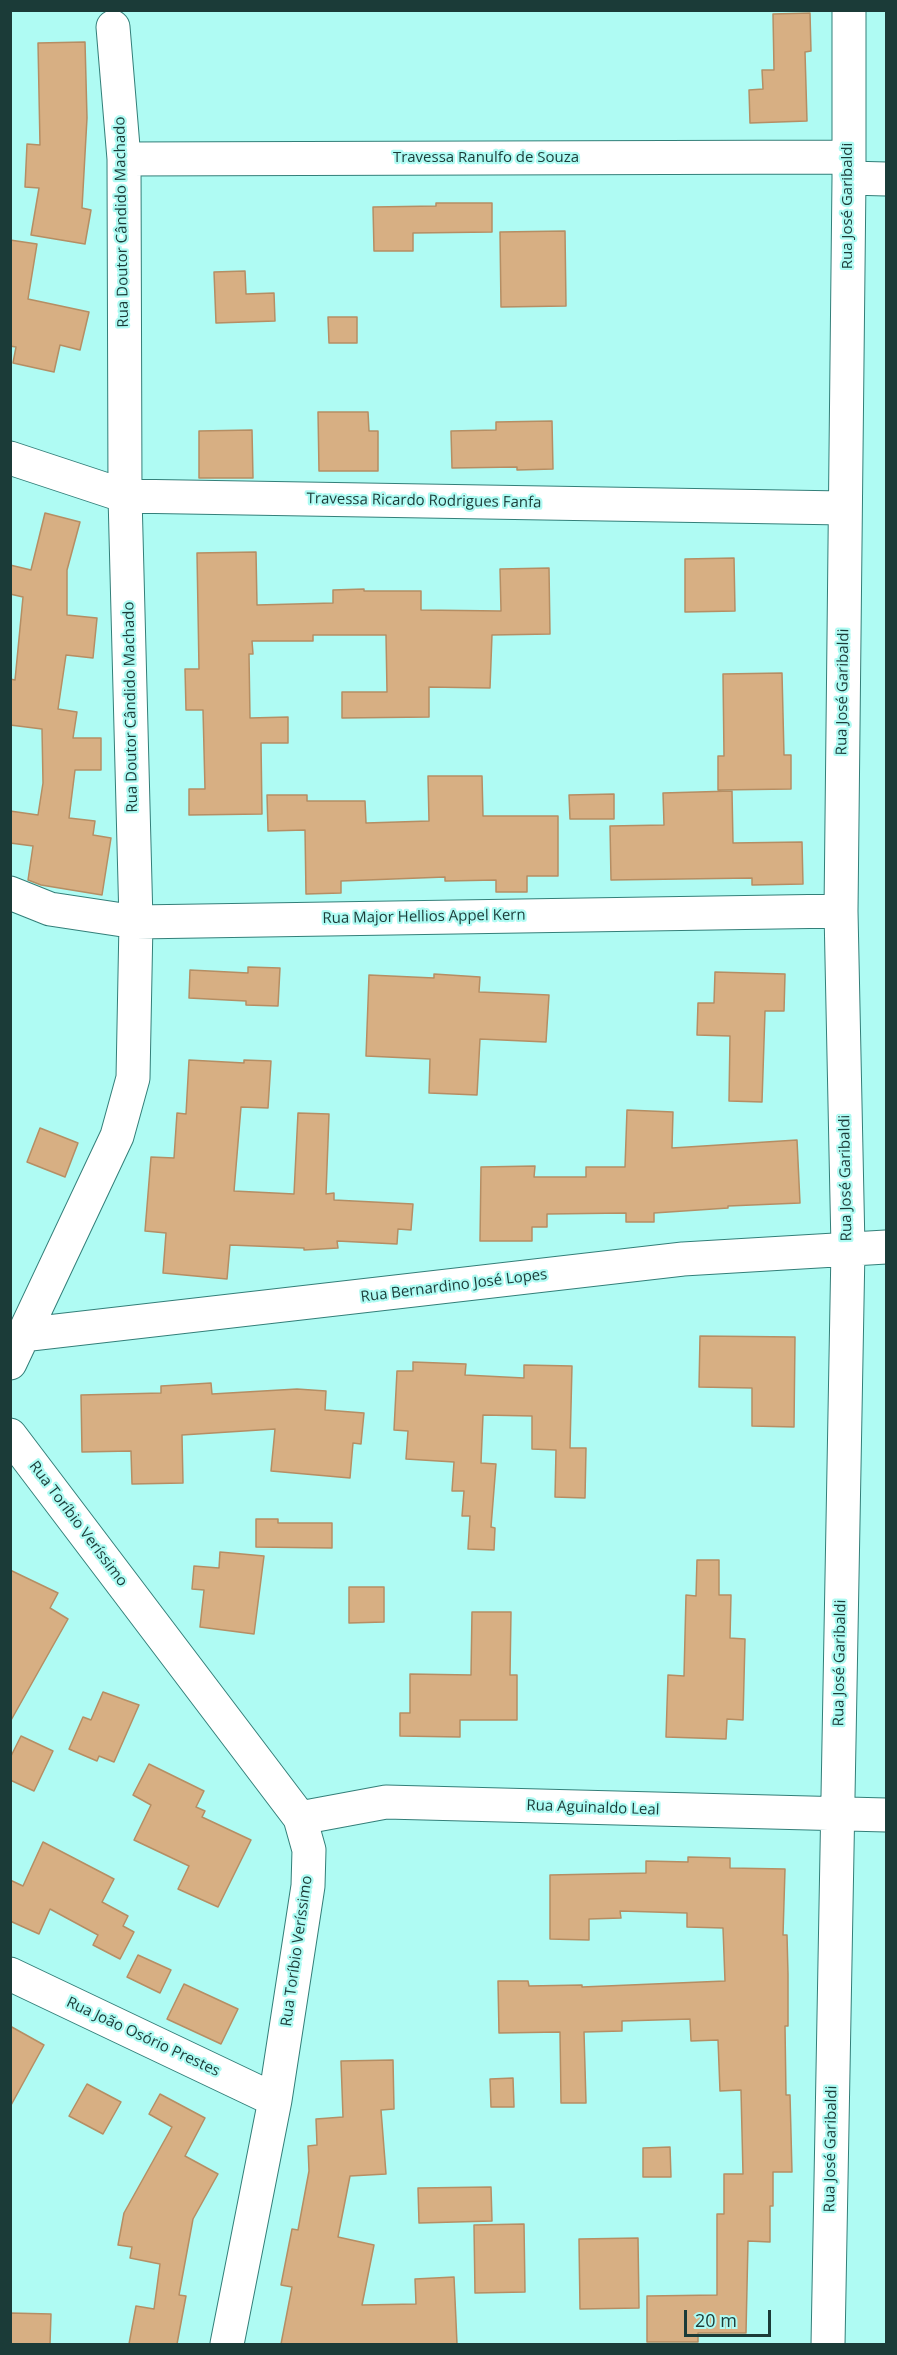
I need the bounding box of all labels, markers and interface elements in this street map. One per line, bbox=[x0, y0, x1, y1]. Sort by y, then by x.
street label: Rua Doutor Cândido Machado bbox=[111, 116, 133, 328]
street label: Rua José Garibaldi bbox=[839, 143, 857, 269]
street label: Travessa Ranulfo de Souza bbox=[393, 149, 579, 167]
street label: Travessa Ricardo Rodrigues Fanfa bbox=[306, 490, 542, 512]
street label: Rua Doutor Cândido Machado bbox=[120, 601, 142, 813]
street label: Rua José Garibaldi bbox=[833, 629, 853, 755]
street label: Rua Major Hellios Appel Kern bbox=[322, 906, 526, 928]
street label: Rua José Garibaldi bbox=[836, 1115, 856, 1241]
street label: Rua Bernardino José Lopes bbox=[360, 1266, 548, 1306]
street label: Rua Toríbio Veríssimo bbox=[25, 1458, 131, 1590]
street label: Rua José Garibaldi bbox=[830, 1600, 850, 1726]
street label: Rua Aguinaldo Leal bbox=[526, 1797, 660, 1819]
street label: Rua Toríbio Veríssimo bbox=[278, 1874, 316, 2028]
street label: Rua João Osório Prestes bbox=[63, 1993, 223, 2081]
street label: Rua José Garibaldi bbox=[821, 2086, 841, 2212]
scale bar bbox=[687, 2298, 774, 2336]
text: 20 m bbox=[695, 2308, 737, 2332]

